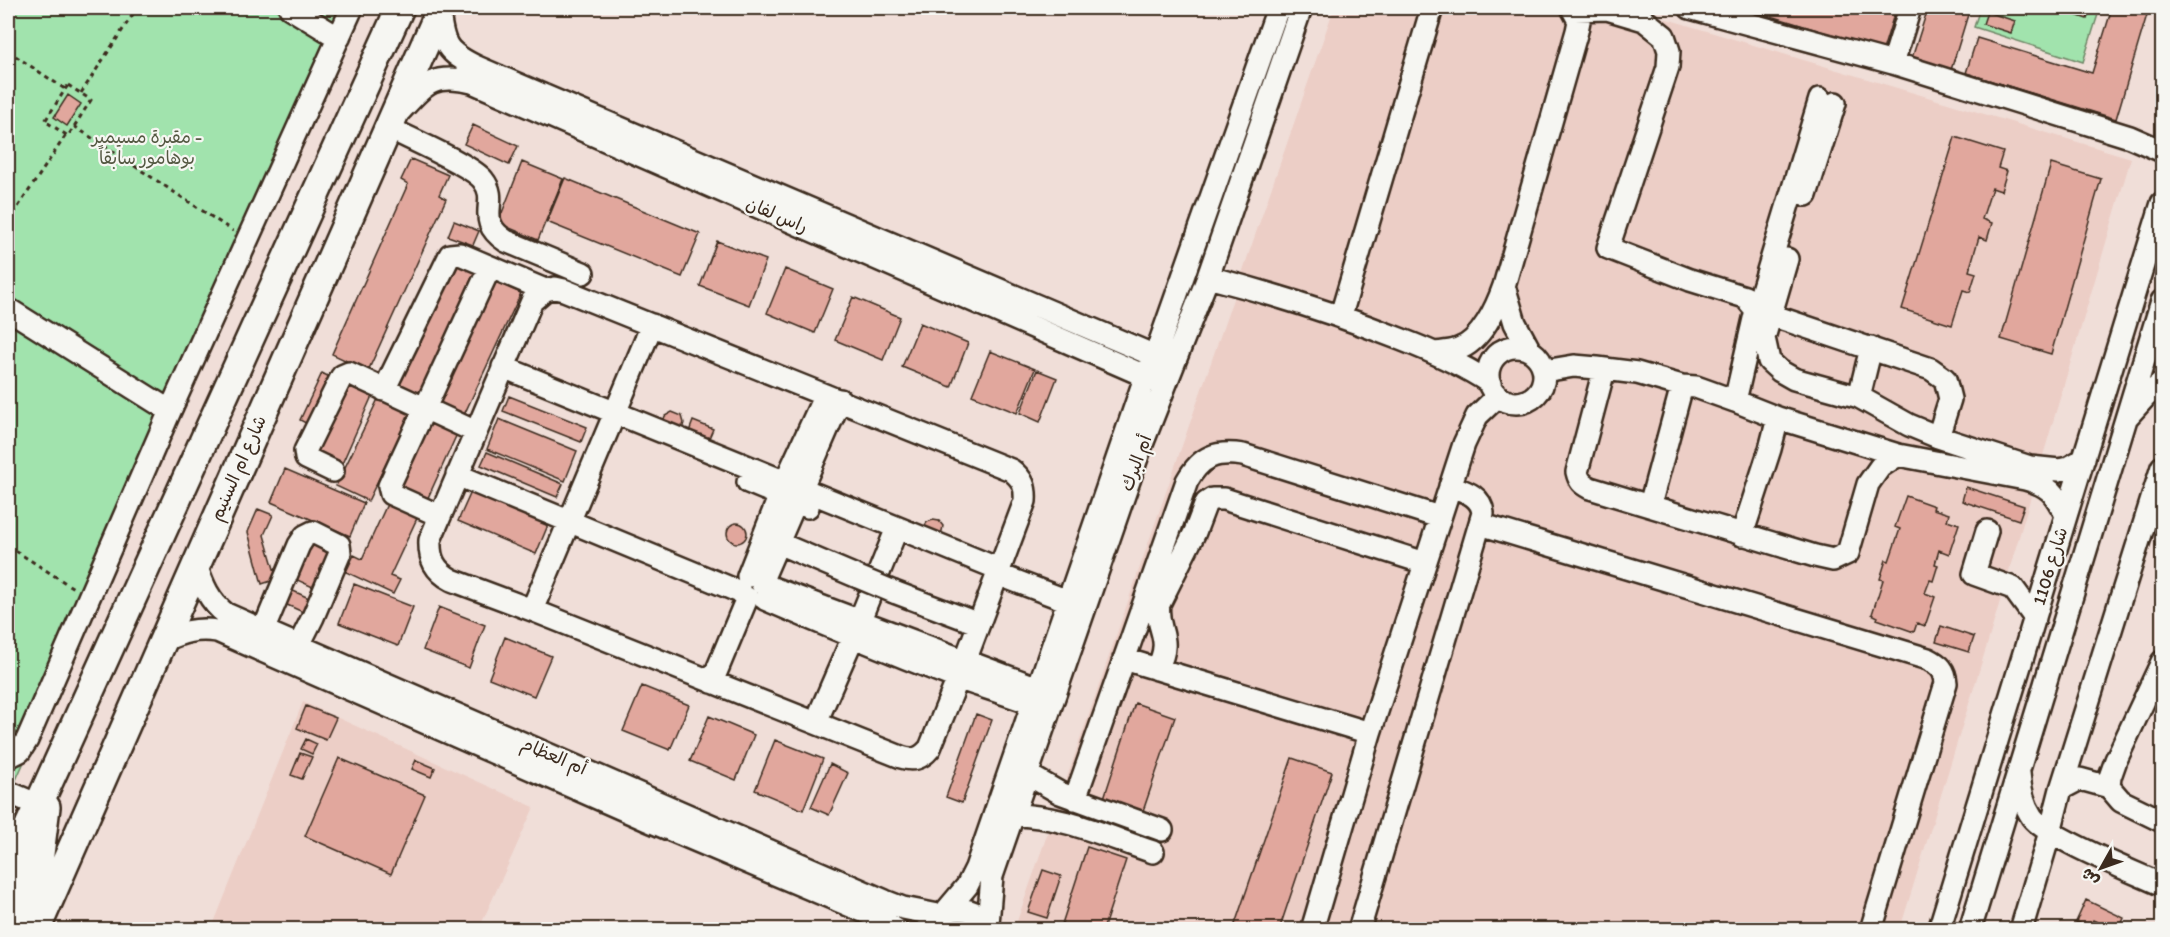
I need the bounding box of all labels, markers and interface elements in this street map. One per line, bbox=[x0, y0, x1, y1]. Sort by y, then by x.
park label: مقبرة مسيمير - بوهامور سابقاً bbox=[90, 126, 202, 169]
street label: راس لفان bbox=[743, 192, 811, 238]
street label: شارع ام السنيم bbox=[205, 412, 274, 525]
street label: أم البرك bbox=[1116, 431, 1159, 495]
street label: شارع 1106 bbox=[2028, 524, 2073, 608]
street label: أم العظام bbox=[517, 732, 591, 783]
north arrow bbox=[2071, 838, 2131, 898]
text: ش bbox=[2077, 864, 2103, 890]

